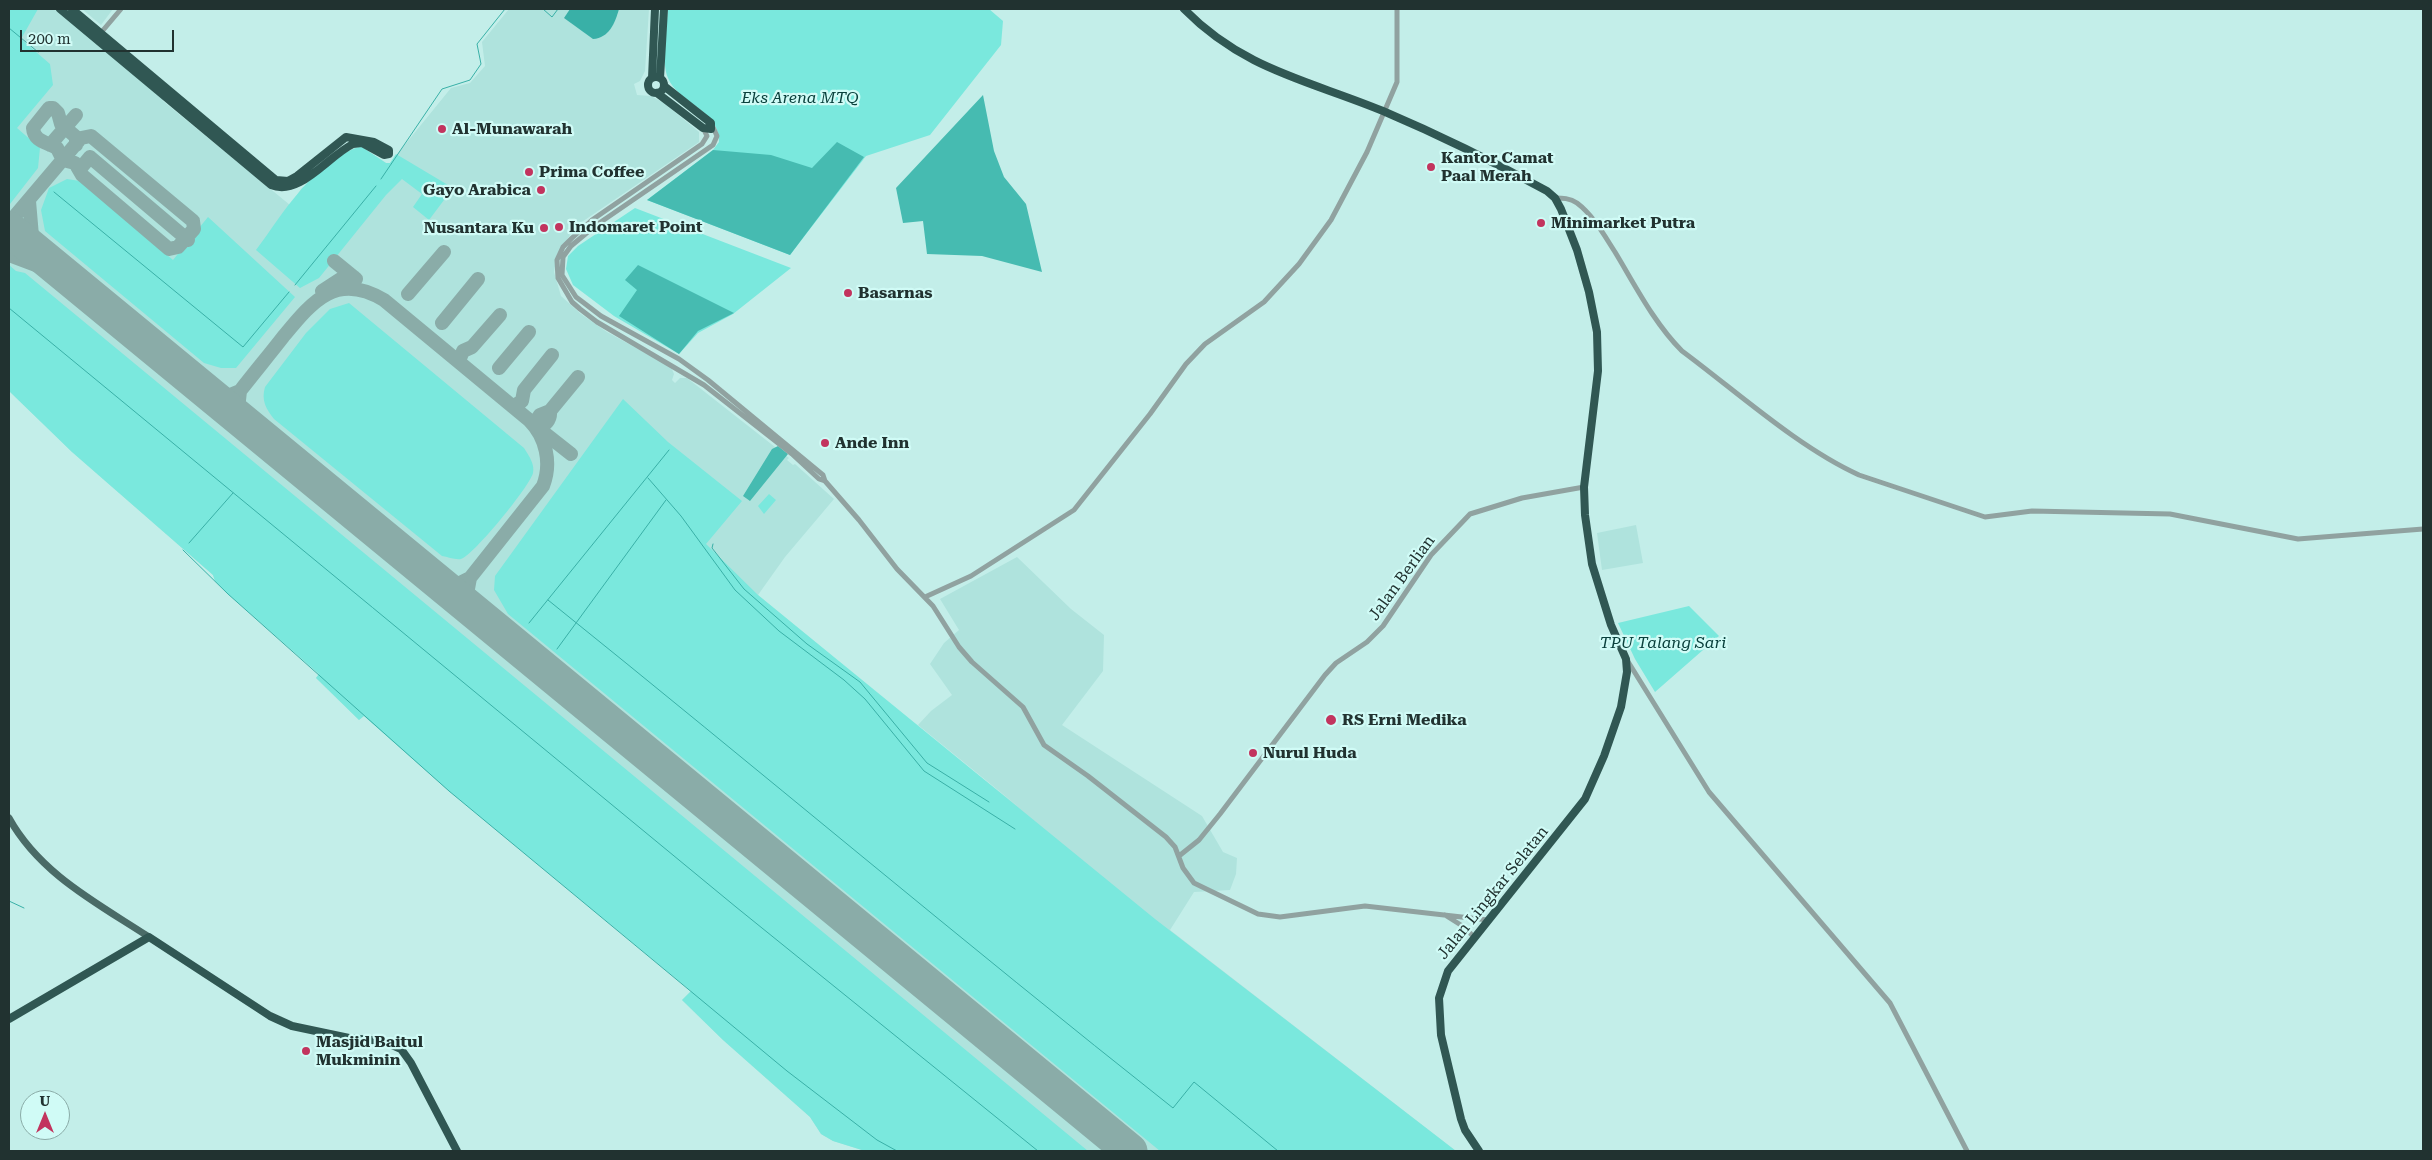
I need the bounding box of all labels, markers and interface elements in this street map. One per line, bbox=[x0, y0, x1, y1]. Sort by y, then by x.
scale bar bbox=[22, 20, 176, 52]
text: 200 m bbox=[28, 30, 71, 48]
park label: Eks Arena MTQ bbox=[741, 88, 859, 108]
place label: Al-Munawarah bbox=[452, 119, 572, 139]
marker: Al-Munawarah bbox=[436, 123, 448, 135]
place label: Kantor Camat Paal Merah bbox=[1441, 148, 1553, 186]
marker: Kantor Camat Paal Merah bbox=[1425, 161, 1437, 173]
place label: Prima Coffee bbox=[539, 162, 644, 182]
marker: Prima Coffee bbox=[523, 166, 535, 178]
place label: Gayo Arabica bbox=[423, 180, 531, 200]
marker: Gayo Arabica bbox=[535, 184, 547, 196]
place label: Minimarket Putra bbox=[1551, 213, 1695, 233]
place label: Indomaret Point bbox=[569, 217, 703, 237]
marker: Minimarket Putra bbox=[1535, 217, 1547, 229]
place label: Nusantara Ku bbox=[424, 218, 534, 238]
marker: Indomaret Point bbox=[553, 221, 565, 233]
marker: Nusantara Ku bbox=[538, 222, 550, 234]
place label: Basarnas bbox=[858, 283, 932, 303]
marker: Basarnas bbox=[842, 287, 854, 299]
place label: Ande Inn bbox=[835, 433, 909, 453]
marker: Ande Inn bbox=[819, 437, 831, 449]
street label: Jalan Berlian bbox=[1365, 532, 1439, 624]
park label: TPU Talang Sari bbox=[1600, 633, 1726, 653]
place label: RS Erni Medika bbox=[1342, 710, 1467, 730]
marker: RS Erni Medika bbox=[1324, 713, 1338, 727]
place label: Nurul Huda bbox=[1263, 743, 1357, 763]
marker: Nurul Huda bbox=[1247, 747, 1259, 759]
street label: Jalan Lingkar Selatan bbox=[1433, 823, 1553, 963]
place label: Masjid Baitul Mukminin bbox=[316, 1032, 423, 1070]
marker: Masjid Baitul Mukminin bbox=[300, 1045, 312, 1057]
north arrow bbox=[20, 1090, 70, 1140]
text: U bbox=[40, 1093, 50, 1109]

